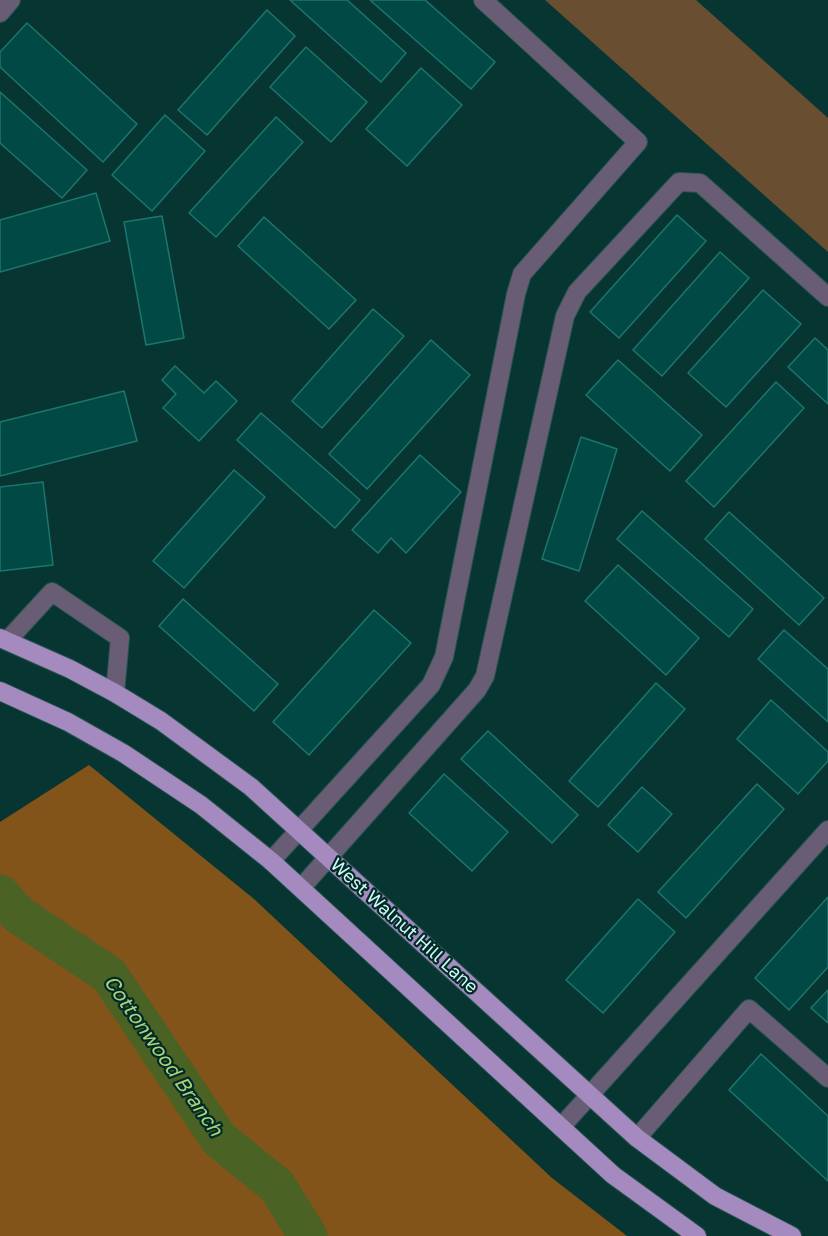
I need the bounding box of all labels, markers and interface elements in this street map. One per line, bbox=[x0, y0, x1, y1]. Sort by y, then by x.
street label: West Walnut Hill Lane bbox=[326, 854, 482, 998]
water label: Cottonwood Branch bbox=[99, 971, 227, 1141]

